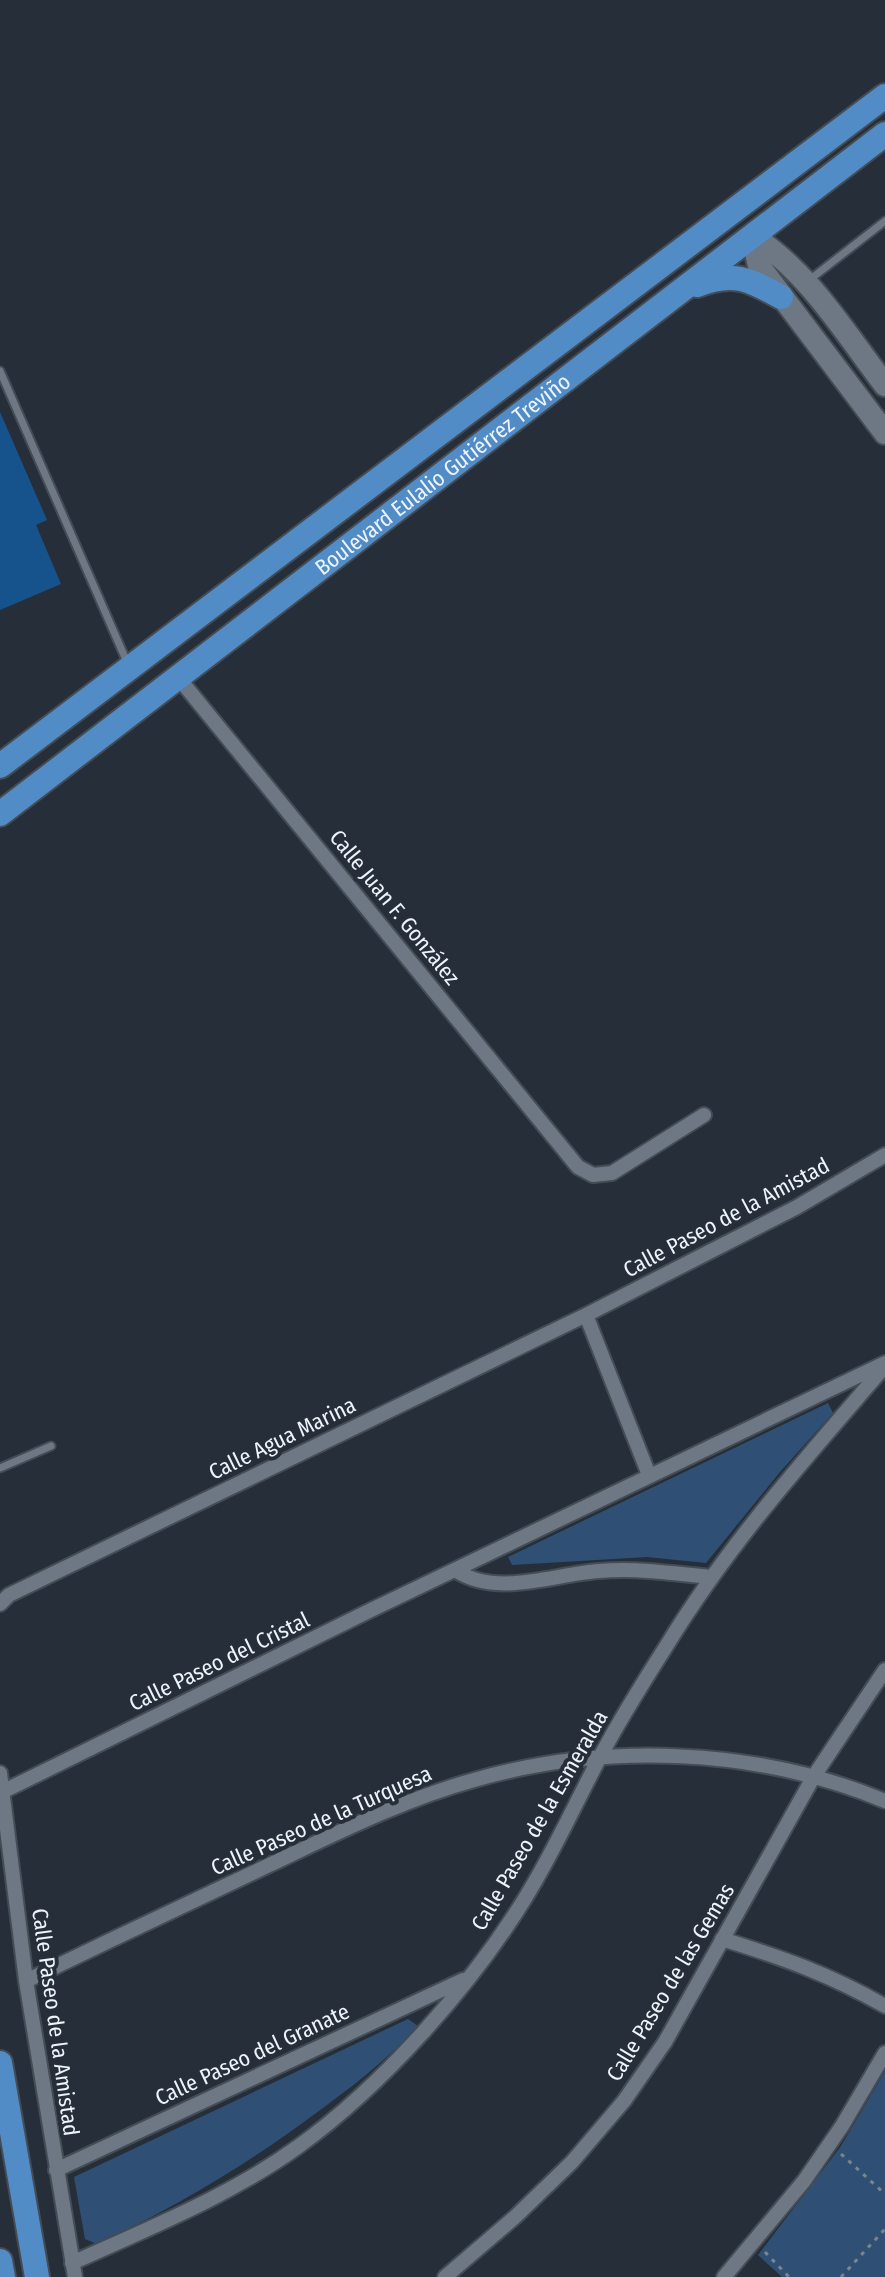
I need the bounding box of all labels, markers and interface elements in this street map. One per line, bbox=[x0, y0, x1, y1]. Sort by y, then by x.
street label: Boulevard Eulalio Gutiérrez Treviño bbox=[310, 368, 576, 581]
street label: Calle Juan F. González bbox=[324, 824, 466, 991]
street label: Calle Paseo de la Amistad bbox=[619, 1152, 834, 1283]
street label: Calle Agua Marina bbox=[204, 1391, 360, 1486]
street label: Calle Paseo del Cristal bbox=[125, 1606, 314, 1717]
street label: Calle Paseo de la Esmeralda bbox=[465, 1705, 614, 1935]
street label: Calle Paseo de la Turquesa bbox=[207, 1760, 436, 1881]
street label: Calle Paseo de las Gemas bbox=[601, 1878, 740, 2086]
street label: Calle Paseo de la Amistad bbox=[26, 1907, 85, 2138]
street label: Calle Paseo del Granate bbox=[151, 1998, 354, 2111]

